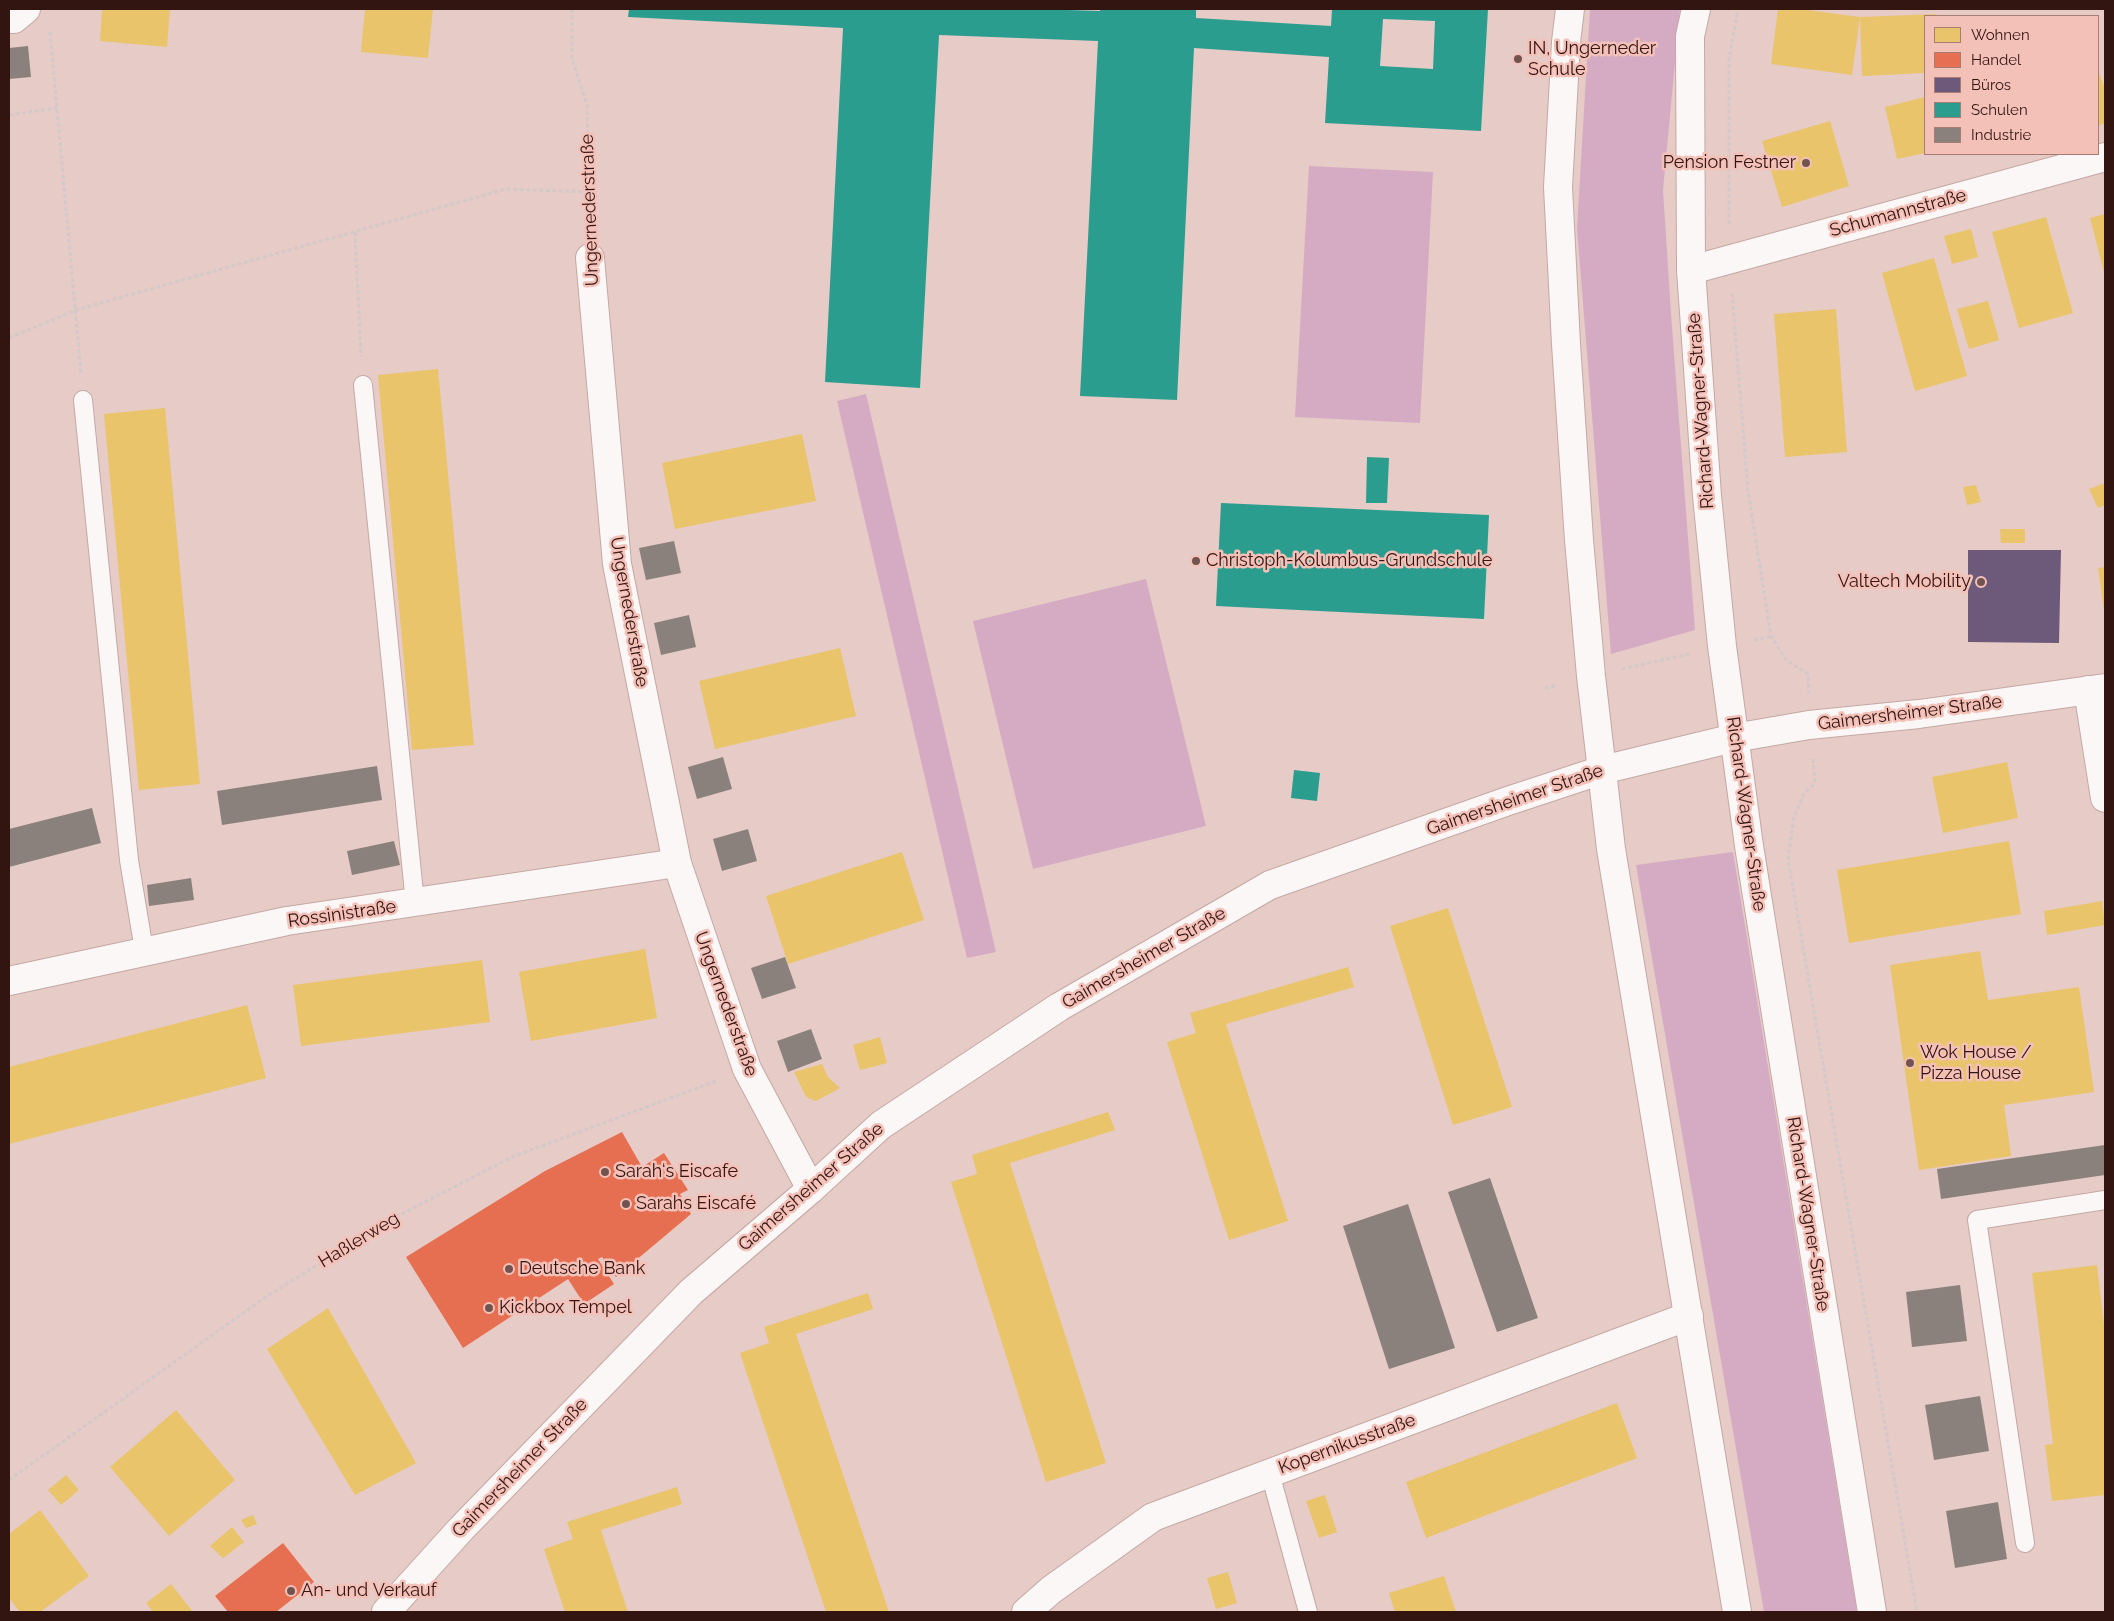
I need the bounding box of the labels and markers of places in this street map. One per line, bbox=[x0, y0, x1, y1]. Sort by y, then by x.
place label: IN, Ungerneder Schule bbox=[1528, 38, 1656, 80]
marker: IN, Ungerneder Schule bbox=[1512, 53, 1524, 65]
place label: Pension Festner bbox=[1663, 152, 1796, 174]
marker: Pension Festner bbox=[1800, 157, 1812, 169]
place label: Christoph-Kolumbus-Grundschule bbox=[1206, 550, 1492, 572]
marker: Christoph-Kolumbus-Grundschule bbox=[1190, 555, 1202, 567]
place label: Valtech Mobility bbox=[1838, 571, 1971, 593]
marker: Valtech Mobility bbox=[1975, 576, 1987, 588]
place label: Wok House / Pizza House bbox=[1920, 1042, 2032, 1084]
marker: Wok House / Pizza House bbox=[1904, 1057, 1916, 1069]
place label: Sarah‘s Eiscafe bbox=[615, 1161, 738, 1183]
marker: Sarah‘s Eiscafe bbox=[599, 1166, 611, 1178]
place label: Sarahs Eiscafé bbox=[636, 1193, 756, 1215]
marker: Sarahs Eiscafé bbox=[620, 1198, 632, 1210]
place label: Deutsche Bank bbox=[519, 1258, 645, 1280]
marker: Deutsche Bank bbox=[503, 1263, 515, 1275]
place label: Kickbox Tempel bbox=[499, 1297, 632, 1319]
marker: Kickbox Tempel bbox=[483, 1302, 495, 1314]
place label: An- und Verkauf bbox=[301, 1580, 437, 1602]
marker: An- und Verkauf bbox=[285, 1585, 297, 1597]

